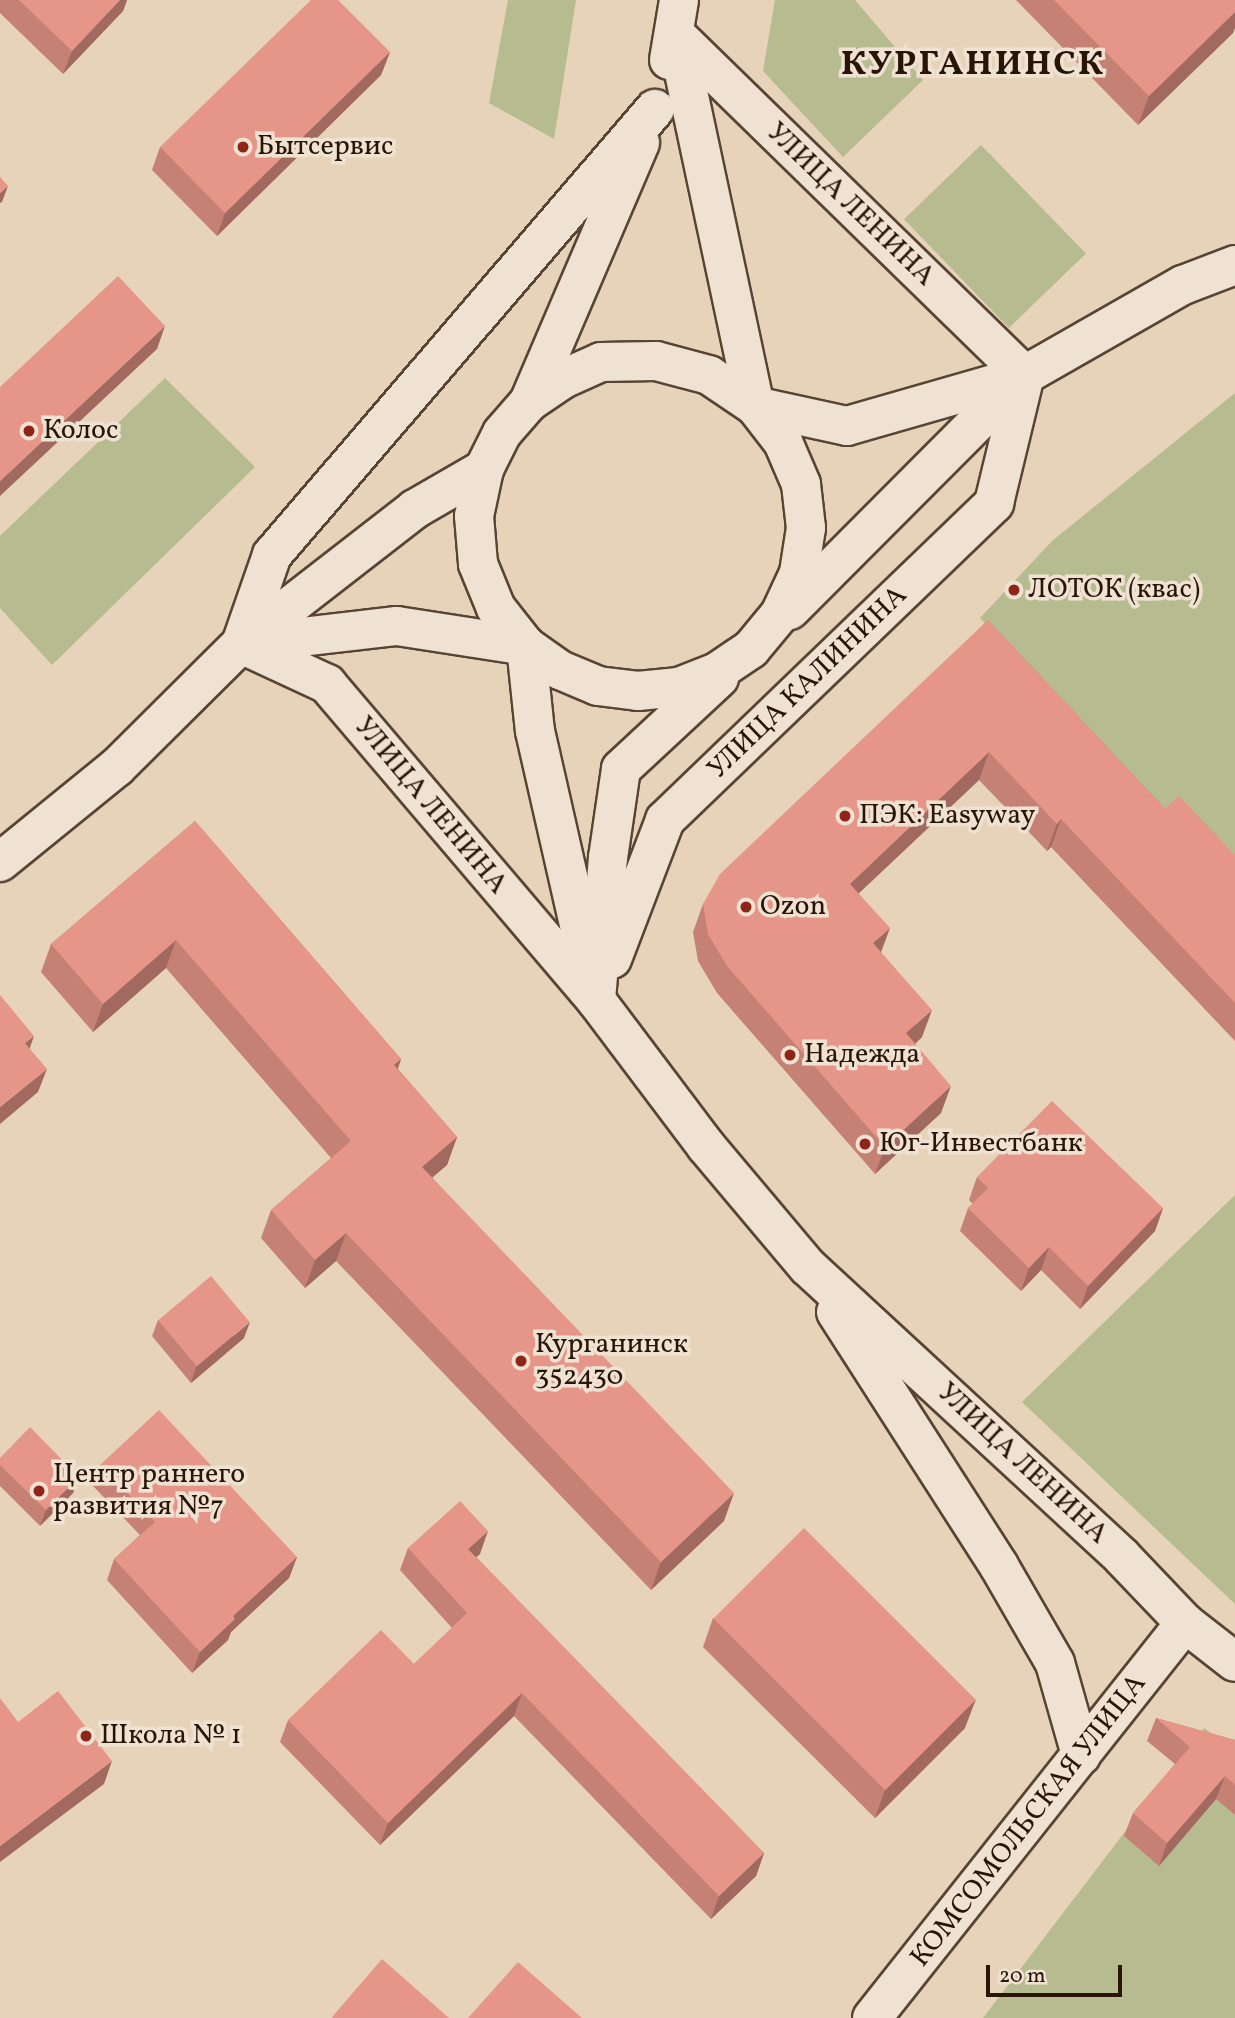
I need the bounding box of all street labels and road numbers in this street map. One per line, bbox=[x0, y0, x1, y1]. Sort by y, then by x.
street label: УЛИЦА ЛЕНИНА bbox=[759, 116, 941, 294]
street label: УЛИЦА КАЛИНИНА bbox=[701, 579, 915, 787]
street label: УЛИЦА ЛЕНИНА bbox=[346, 710, 514, 902]
street label: УЛИЦА ЛЕНИНА bbox=[930, 1376, 1114, 1552]
street label: КОМСОМОЛЬСКАЯ УЛИЦА bbox=[904, 1668, 1154, 1974]

